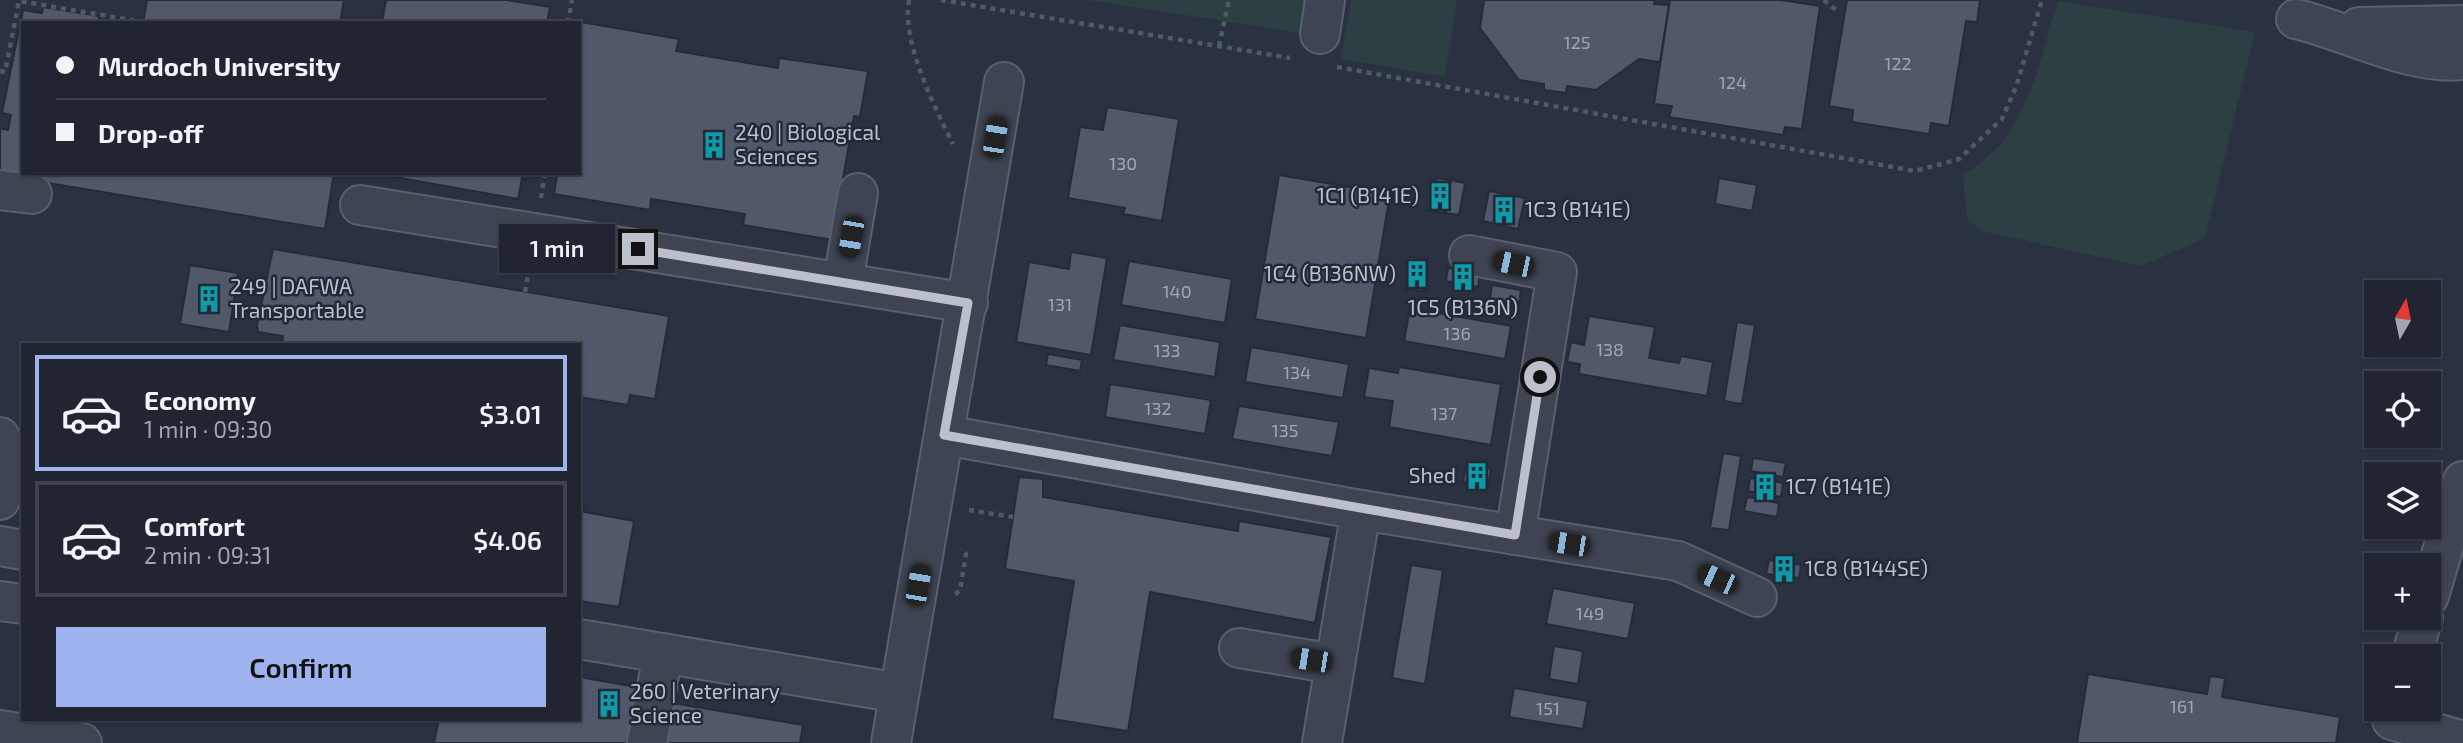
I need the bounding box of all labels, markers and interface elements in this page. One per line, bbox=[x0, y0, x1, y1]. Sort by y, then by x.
house number: 125 bbox=[1564, 31, 1590, 53]
text: Murdoch University bbox=[98, 50, 341, 81]
house number: 122 bbox=[1884, 52, 1912, 74]
house number: 124 bbox=[1719, 71, 1747, 93]
car bbox=[982, 115, 1009, 159]
text: Drop-off bbox=[98, 117, 203, 148]
place label: 240 | Biological Sciences bbox=[735, 119, 881, 168]
building icon: 240 | Biological Sciences bbox=[699, 130, 729, 160]
house number: 130 bbox=[1109, 152, 1137, 174]
building icon: 1C1 (B141E) bbox=[1425, 181, 1455, 211]
place label: 1C1 (B141E) bbox=[1317, 182, 1419, 207]
building icon: 1C3 (B141E) bbox=[1489, 195, 1519, 225]
place label: 1C3 (B141E) bbox=[1525, 196, 1631, 221]
car bbox=[838, 214, 865, 260]
callout: 1 min bbox=[498, 224, 614, 274]
route end bbox=[622, 233, 654, 265]
text: 1 min bbox=[530, 234, 584, 262]
car bbox=[1491, 249, 1536, 279]
building icon: 1C4 (B136NW) bbox=[1402, 259, 1432, 289]
place label: 1C4 (B136NW) bbox=[1264, 260, 1396, 285]
building icon: 1C5 (B136N) bbox=[1448, 262, 1478, 292]
place label: 249 | DAFWA Transportable bbox=[230, 273, 365, 322]
house number: 140 bbox=[1162, 280, 1192, 302]
north arrow bbox=[2364, 280, 2441, 357]
map controls bbox=[2364, 280, 2441, 721]
building icon: 249 | DAFWA Transportable bbox=[194, 284, 224, 314]
house number: 131 bbox=[1048, 293, 1072, 315]
place label: 1C5 (B136N) bbox=[1408, 294, 1518, 319]
house number: 136 bbox=[1443, 322, 1471, 344]
house number: 138 bbox=[1596, 338, 1624, 360]
house number: 133 bbox=[1153, 339, 1181, 361]
house number: 134 bbox=[1283, 361, 1311, 383]
route start bbox=[1524, 361, 1556, 393]
button: locate bbox=[2364, 371, 2441, 448]
icon: car bbox=[60, 382, 123, 445]
text: Economy bbox=[144, 384, 256, 415]
house number: 132 bbox=[1144, 397, 1172, 419]
text: $3.01 bbox=[479, 398, 542, 429]
house number: 137 bbox=[1431, 402, 1457, 424]
text: 1 min · 09:30 bbox=[144, 415, 272, 443]
house number: 135 bbox=[1272, 419, 1298, 441]
building icon: Shed bbox=[1462, 461, 1492, 491]
place label: Shed bbox=[1409, 462, 1456, 487]
button: layers bbox=[2364, 462, 2441, 539]
building icon: 1C7 (B141E) bbox=[1750, 472, 1780, 502]
place label: 1C7 (B141E) bbox=[1786, 473, 1891, 498]
icon: car bbox=[60, 508, 123, 571]
text: Comfort bbox=[144, 510, 245, 541]
text: $4.06 bbox=[473, 524, 542, 555]
car bbox=[1547, 530, 1592, 558]
text: 2 min · 09:31 bbox=[144, 541, 271, 569]
button: + bbox=[2364, 553, 2441, 630]
building icon: 1C8 (B144SE) bbox=[1769, 554, 1799, 584]
place label: 1C8 (B144SE) bbox=[1805, 555, 1928, 580]
car bbox=[1694, 561, 1741, 597]
car bbox=[905, 562, 932, 608]
house number: 149 bbox=[1576, 602, 1604, 624]
button: Confirm bbox=[56, 627, 546, 707]
button: − bbox=[2364, 644, 2441, 721]
car bbox=[1289, 646, 1334, 674]
place label: 260 | Veterinary Science bbox=[630, 678, 780, 727]
building icon: 260 | Veterinary Science bbox=[594, 689, 624, 719]
house number: 161 bbox=[2170, 695, 2194, 717]
house number: 151 bbox=[1536, 697, 1560, 719]

